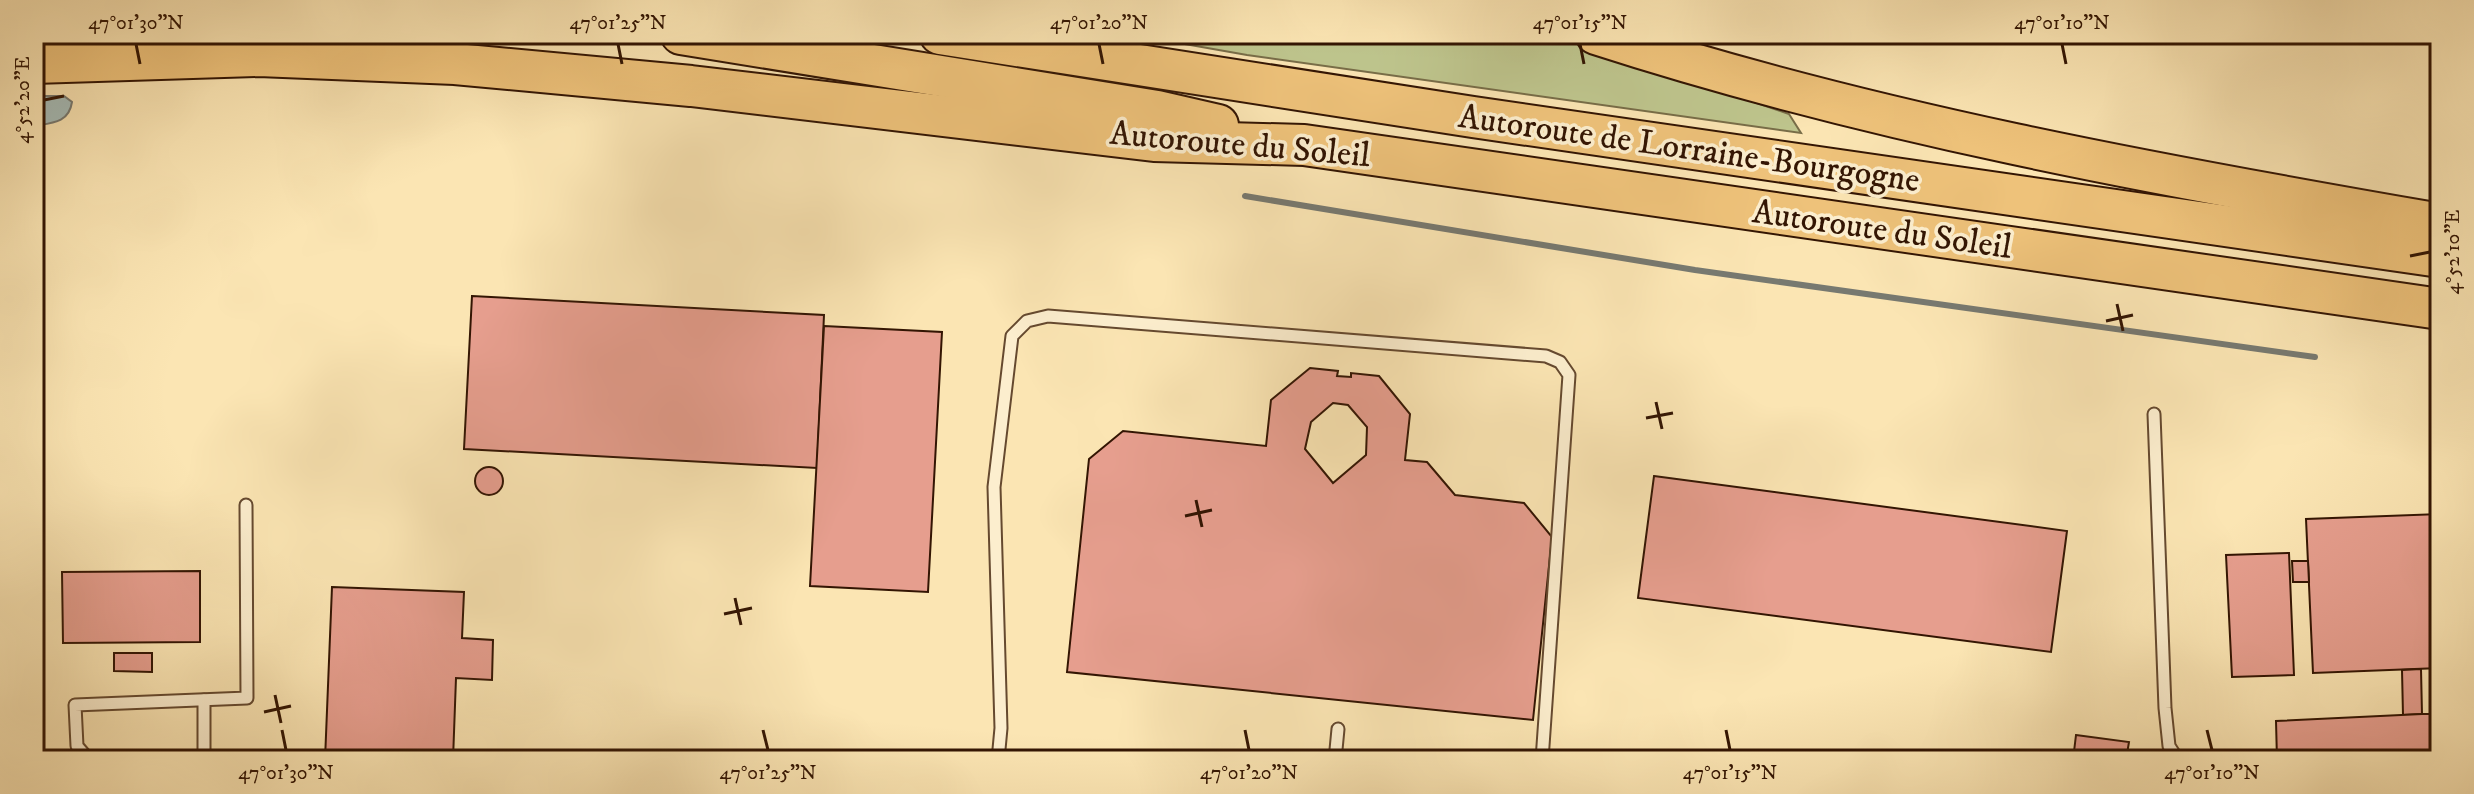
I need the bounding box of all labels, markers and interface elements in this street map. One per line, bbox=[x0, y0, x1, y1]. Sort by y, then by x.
text: 47°01'30"N bbox=[88, 11, 184, 36]
text: 47°01'25"N bbox=[570, 11, 666, 36]
text: 47°01'20"N bbox=[1050, 11, 1148, 36]
text: 47°01'15"N bbox=[1533, 11, 1627, 36]
text: 47°01'10"N bbox=[2014, 11, 2110, 36]
text: 4°52'20"E bbox=[11, 56, 36, 144]
street label: Autoroute de Lorraine-Bourgogne bbox=[1456, 96, 1922, 202]
street label: Autoroute du Soleil bbox=[1108, 113, 1373, 177]
street label: Autoroute du Soleil bbox=[1750, 191, 2015, 269]
text: 4°52'10"E bbox=[2441, 210, 2466, 294]
text: 47°01'30"N bbox=[238, 761, 334, 786]
text: 47°01'25"N bbox=[720, 761, 816, 786]
text: 47°01'20"N bbox=[1200, 761, 1298, 786]
text: 47°01'15"N bbox=[1683, 761, 1777, 786]
text: 47°01'10"N bbox=[2164, 761, 2260, 786]

